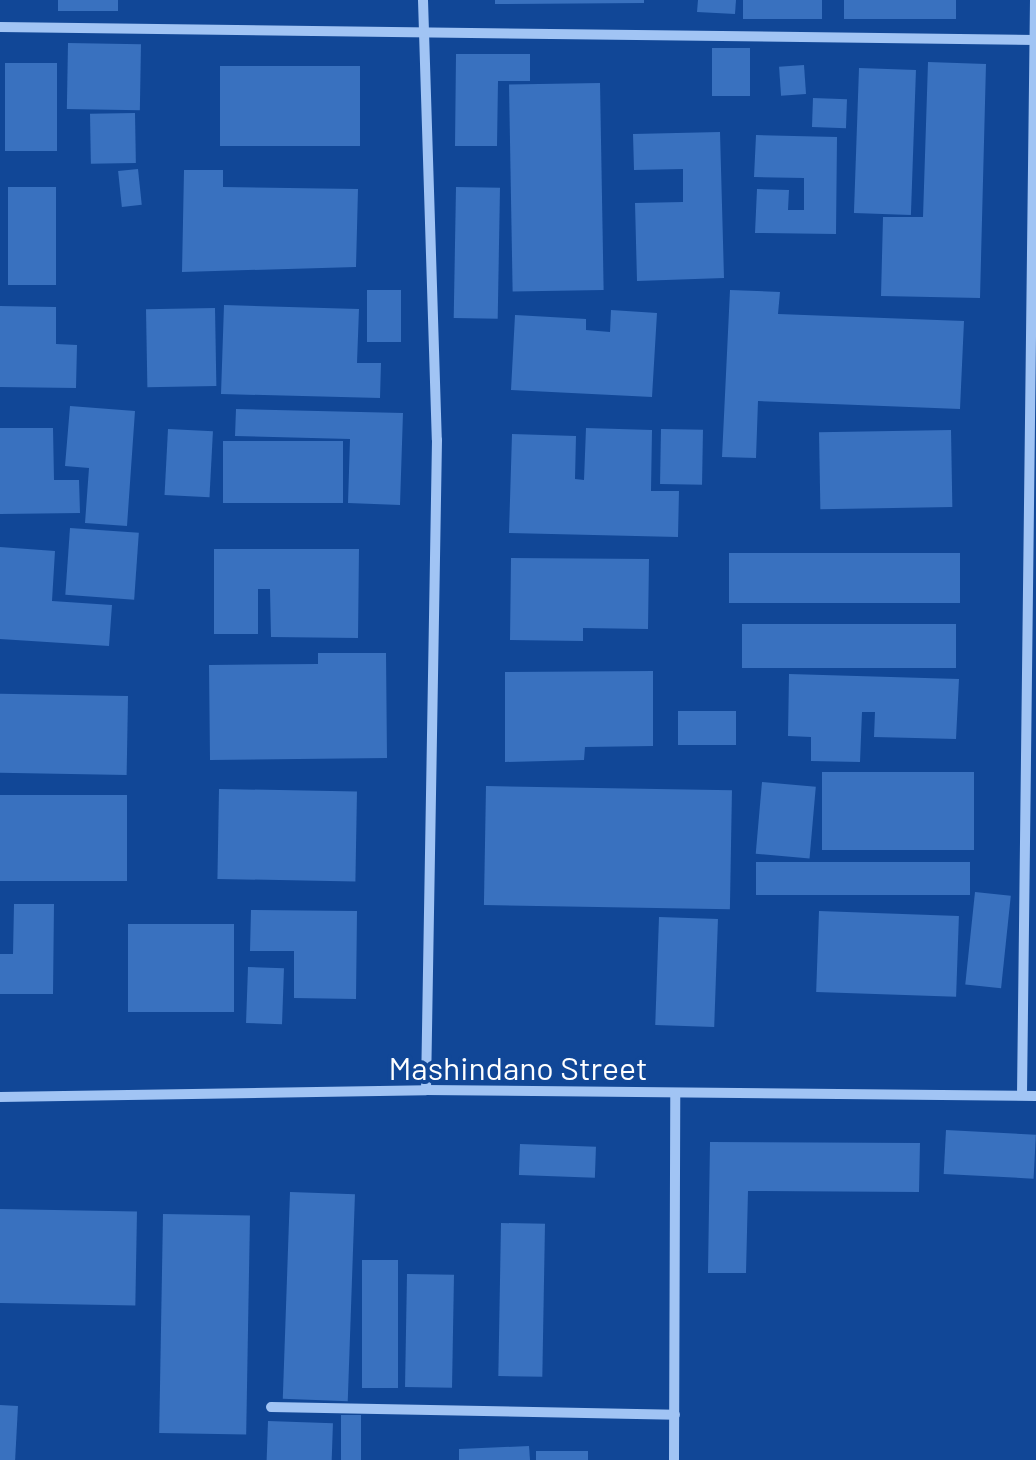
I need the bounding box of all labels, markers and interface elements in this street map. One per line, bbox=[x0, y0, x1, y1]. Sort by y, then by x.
street label: Mashindano Street bbox=[388, 1048, 648, 1086]

